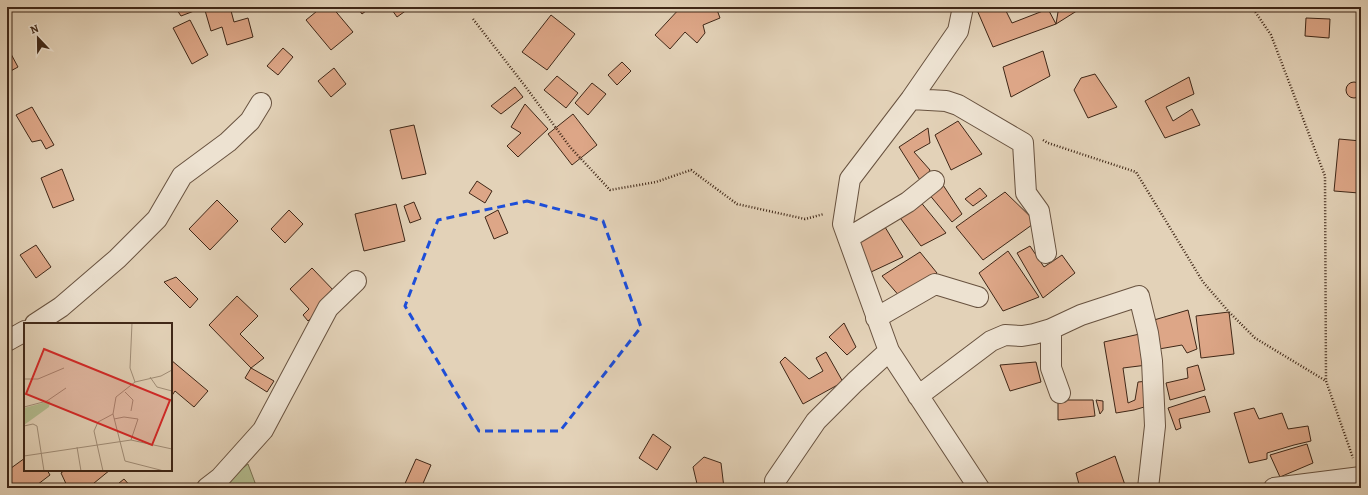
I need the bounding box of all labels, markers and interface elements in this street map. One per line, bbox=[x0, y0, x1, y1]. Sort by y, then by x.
north arrow bbox=[18, 18, 58, 58]
text: N bbox=[28, 21, 41, 38]
inset map bbox=[24, 323, 172, 471]

